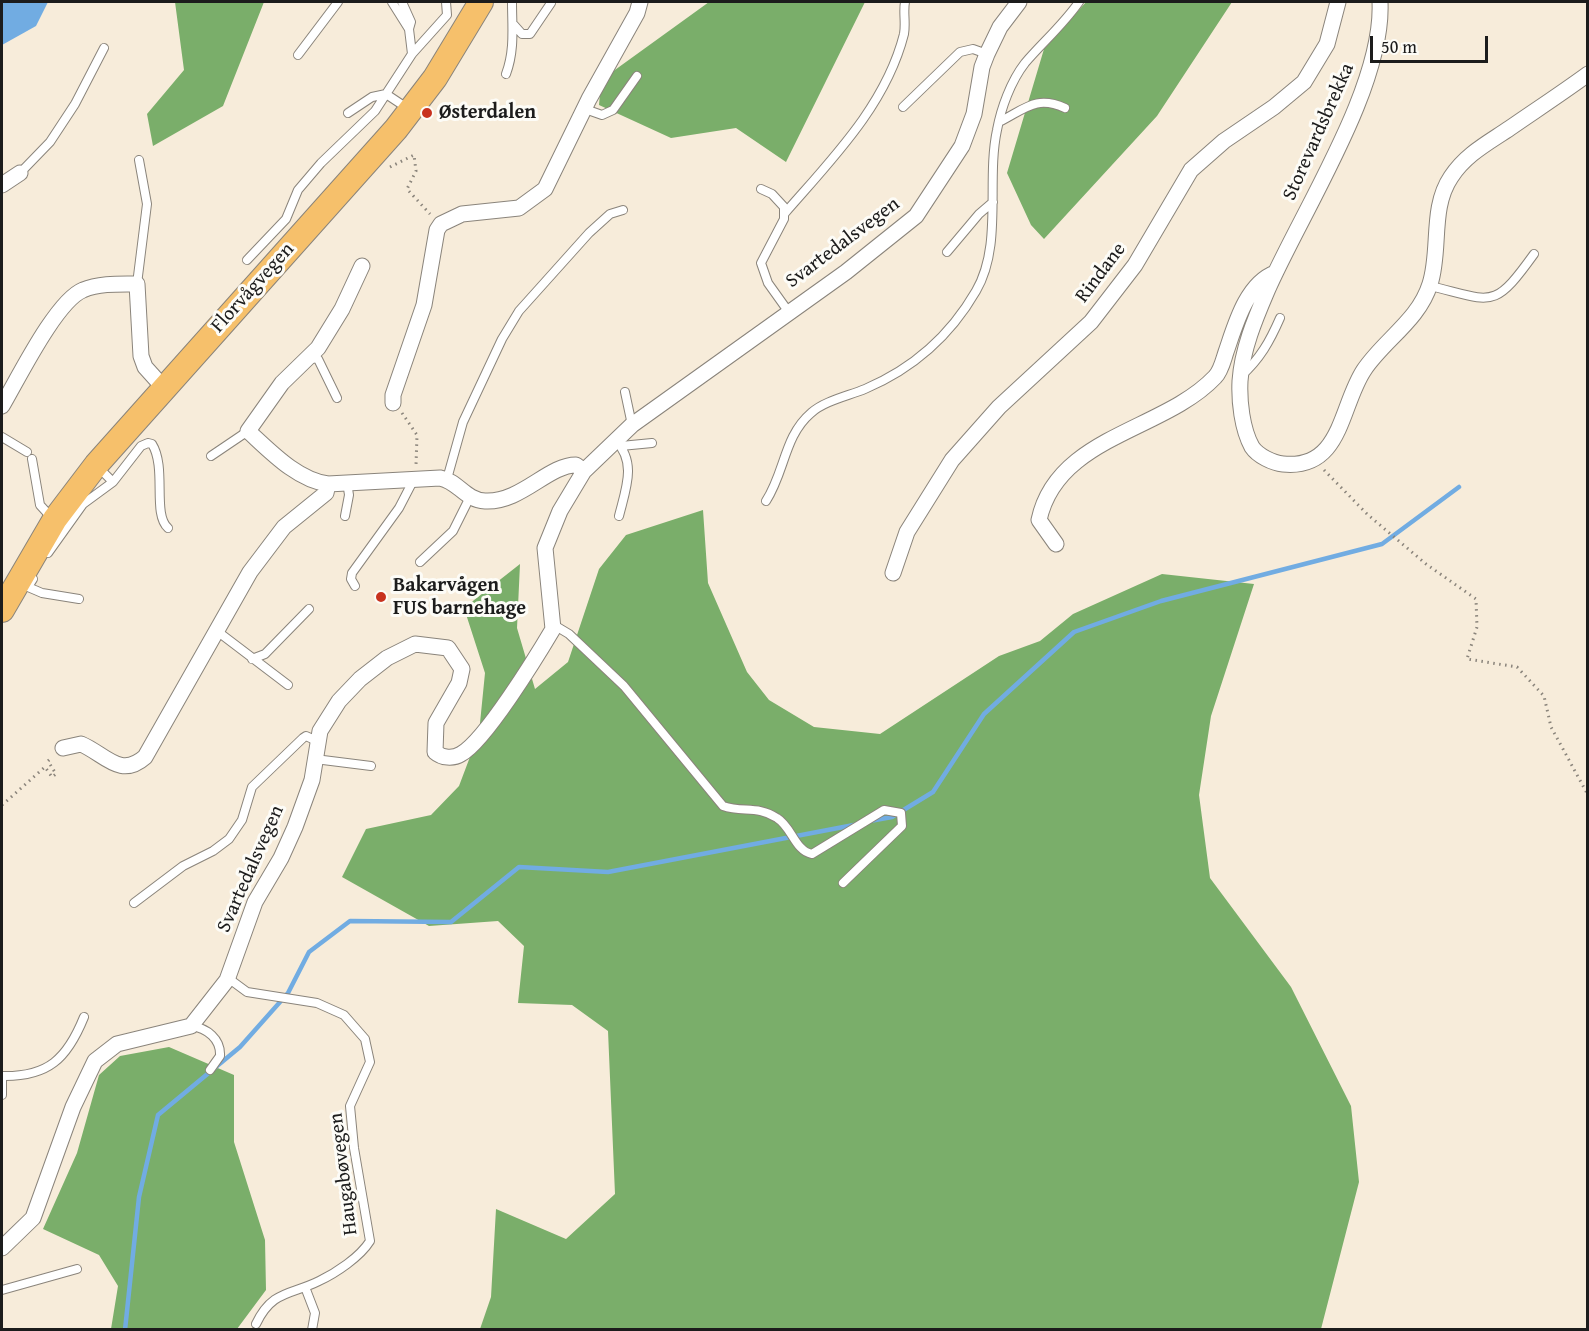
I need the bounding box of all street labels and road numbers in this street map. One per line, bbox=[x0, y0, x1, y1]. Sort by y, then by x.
street label: Storevardsbrekka bbox=[1278, 60, 1360, 204]
street label: Svartedalsvegen bbox=[781, 192, 905, 294]
street label: Florvågvegen bbox=[206, 238, 300, 338]
street label: Rindane bbox=[1071, 238, 1131, 308]
street label: Svartedalsvegen bbox=[212, 802, 290, 936]
street label: Haugabøvegen bbox=[325, 1112, 363, 1236]

